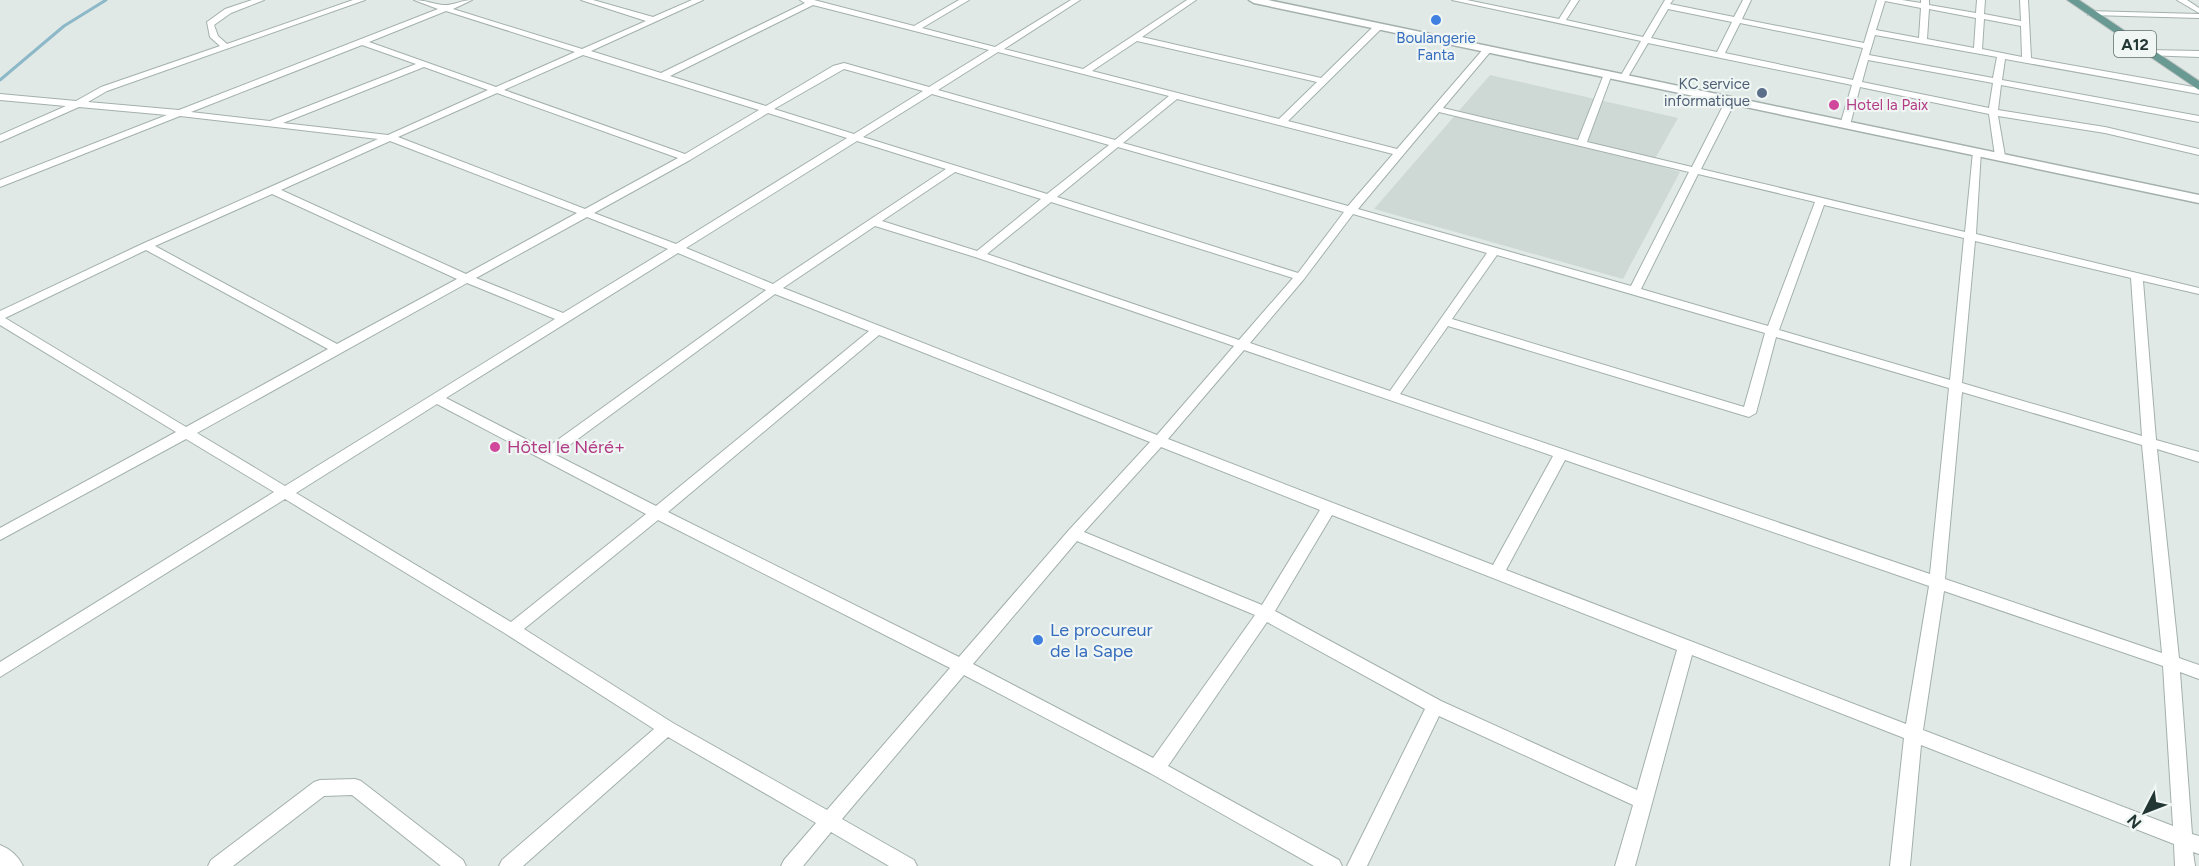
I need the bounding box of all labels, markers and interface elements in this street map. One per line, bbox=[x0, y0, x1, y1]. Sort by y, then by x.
marker: Boulangerie Fanta bbox=[1429, 13, 1443, 27]
place label: Boulangerie Fanta bbox=[1396, 29, 1476, 64]
road number: A12 bbox=[2114, 31, 2156, 57]
place label: KC service informatique bbox=[1664, 75, 1750, 110]
marker: KC service informatique bbox=[1755, 86, 1769, 100]
place label: Hotel la Paix bbox=[1846, 96, 1928, 114]
marker: Hotel la Paix bbox=[1827, 98, 1841, 112]
place label: Hôtel le Néré+ bbox=[507, 436, 625, 458]
marker: Hôtel le Néré+ bbox=[488, 440, 502, 454]
place label: Le procureur de la Sape bbox=[1050, 619, 1153, 662]
marker: Le procureur de la Sape bbox=[1031, 633, 1045, 647]
north arrow bbox=[2115, 782, 2175, 842]
text: N bbox=[2123, 811, 2145, 833]

